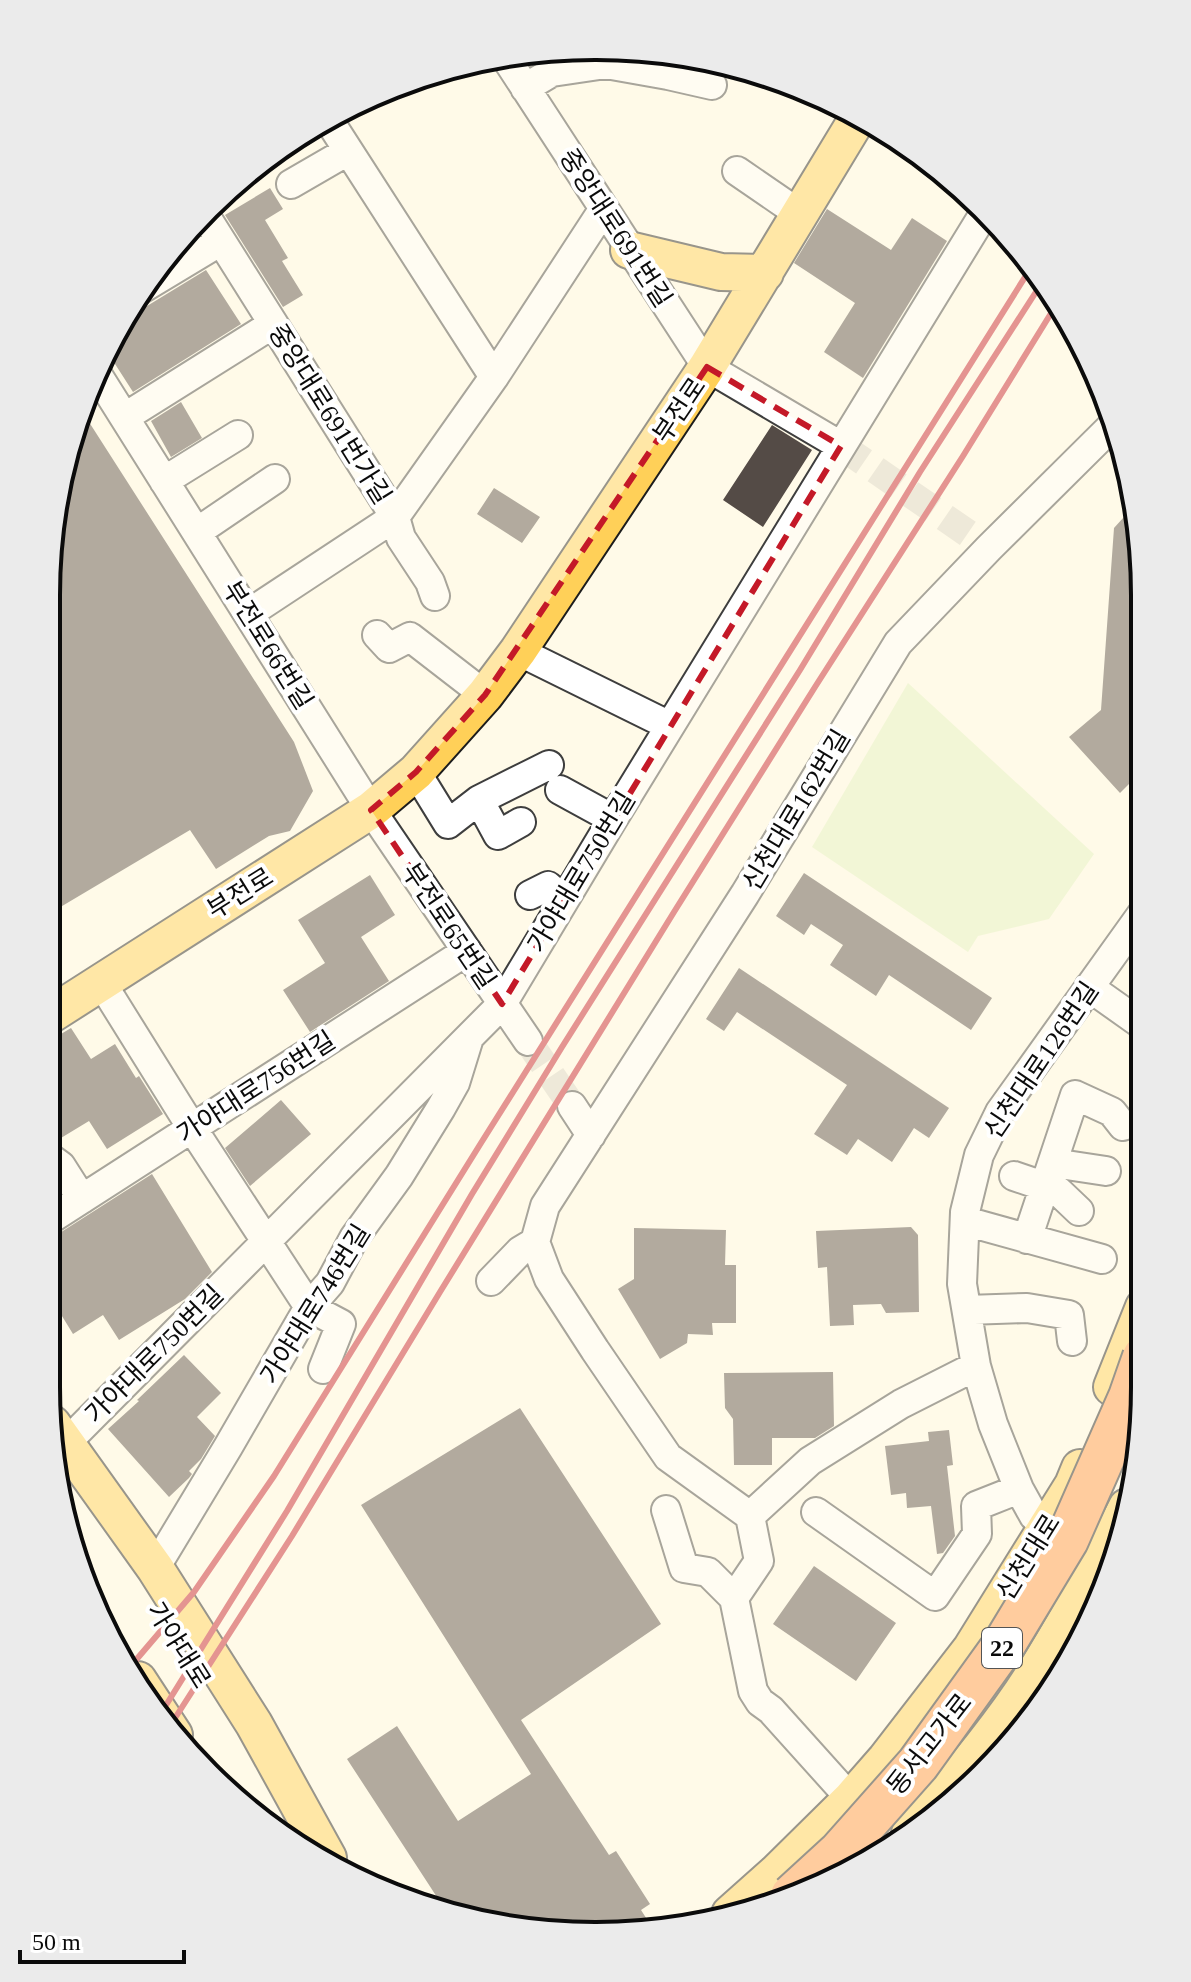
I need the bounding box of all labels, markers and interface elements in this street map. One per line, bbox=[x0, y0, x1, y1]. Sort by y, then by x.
street label: 중앙대로691번길 bbox=[554, 144, 677, 313]
street label: 중앙대로691번가길 bbox=[263, 319, 397, 509]
street label: 부전로 bbox=[647, 372, 712, 448]
street label: 부전로66번길 bbox=[217, 576, 318, 715]
street label: 신천대로162번길 bbox=[737, 725, 856, 896]
street label: 가야대로750번길 bbox=[522, 787, 641, 958]
street label: 부전로65번길 bbox=[396, 858, 501, 995]
street label: 부전로 bbox=[202, 862, 278, 925]
street label: 신천대로126번길 bbox=[978, 977, 1104, 1144]
street label: 가야대로756번길 bbox=[172, 1026, 341, 1149]
street label: 가야대로746번길 bbox=[255, 1219, 376, 1389]
street label: 가야대로750번길 bbox=[80, 1280, 229, 1429]
street label: 신천대로 bbox=[991, 1509, 1066, 1606]
street label: 가야대로 bbox=[141, 1597, 216, 1694]
road number: 22 bbox=[982, 1628, 1022, 1668]
street label: 동서고가로 bbox=[881, 1688, 978, 1800]
scale bar bbox=[20, 1914, 184, 1964]
text: 50 m bbox=[32, 1929, 81, 1955]

